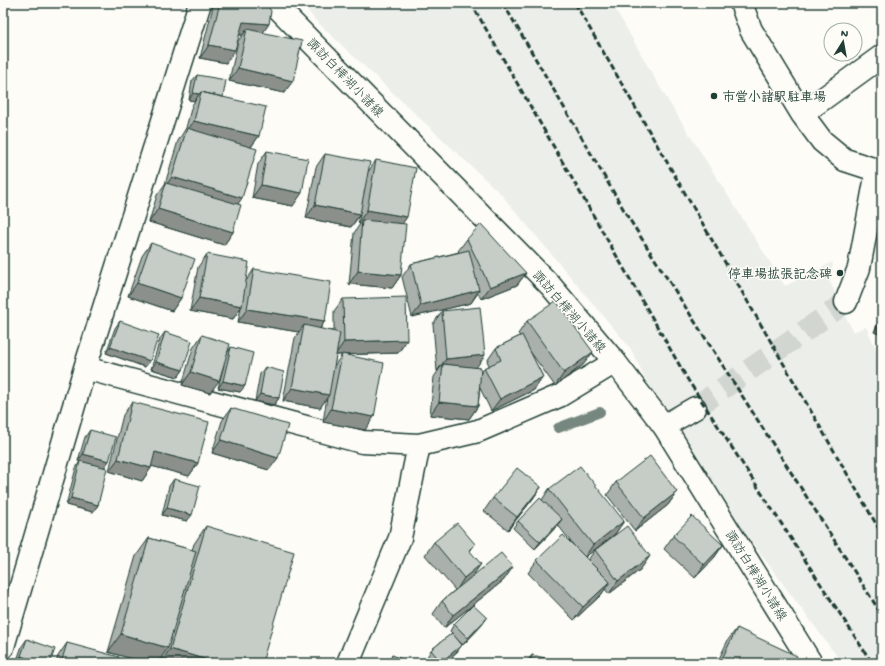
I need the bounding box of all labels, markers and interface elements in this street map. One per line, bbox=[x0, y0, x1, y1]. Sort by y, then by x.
north arrow bbox=[823, 22, 863, 62]
text: N bbox=[840, 28, 849, 41]
street label: 諏訪白樺湖小諸線 bbox=[303, 36, 386, 122]
place label: 市営小諸駅駐車場 bbox=[722, 90, 826, 106]
marker: 市営小諸駅駐車場 bbox=[709, 91, 719, 101]
place label: 停車場拡張記念碑 bbox=[728, 267, 832, 283]
street label: 諏訪白樺湖小諸線 bbox=[528, 268, 609, 358]
marker: 停車場拡張記念碑 bbox=[835, 268, 845, 278]
street label: 諏訪白樺湖小諸線 bbox=[721, 528, 789, 625]

